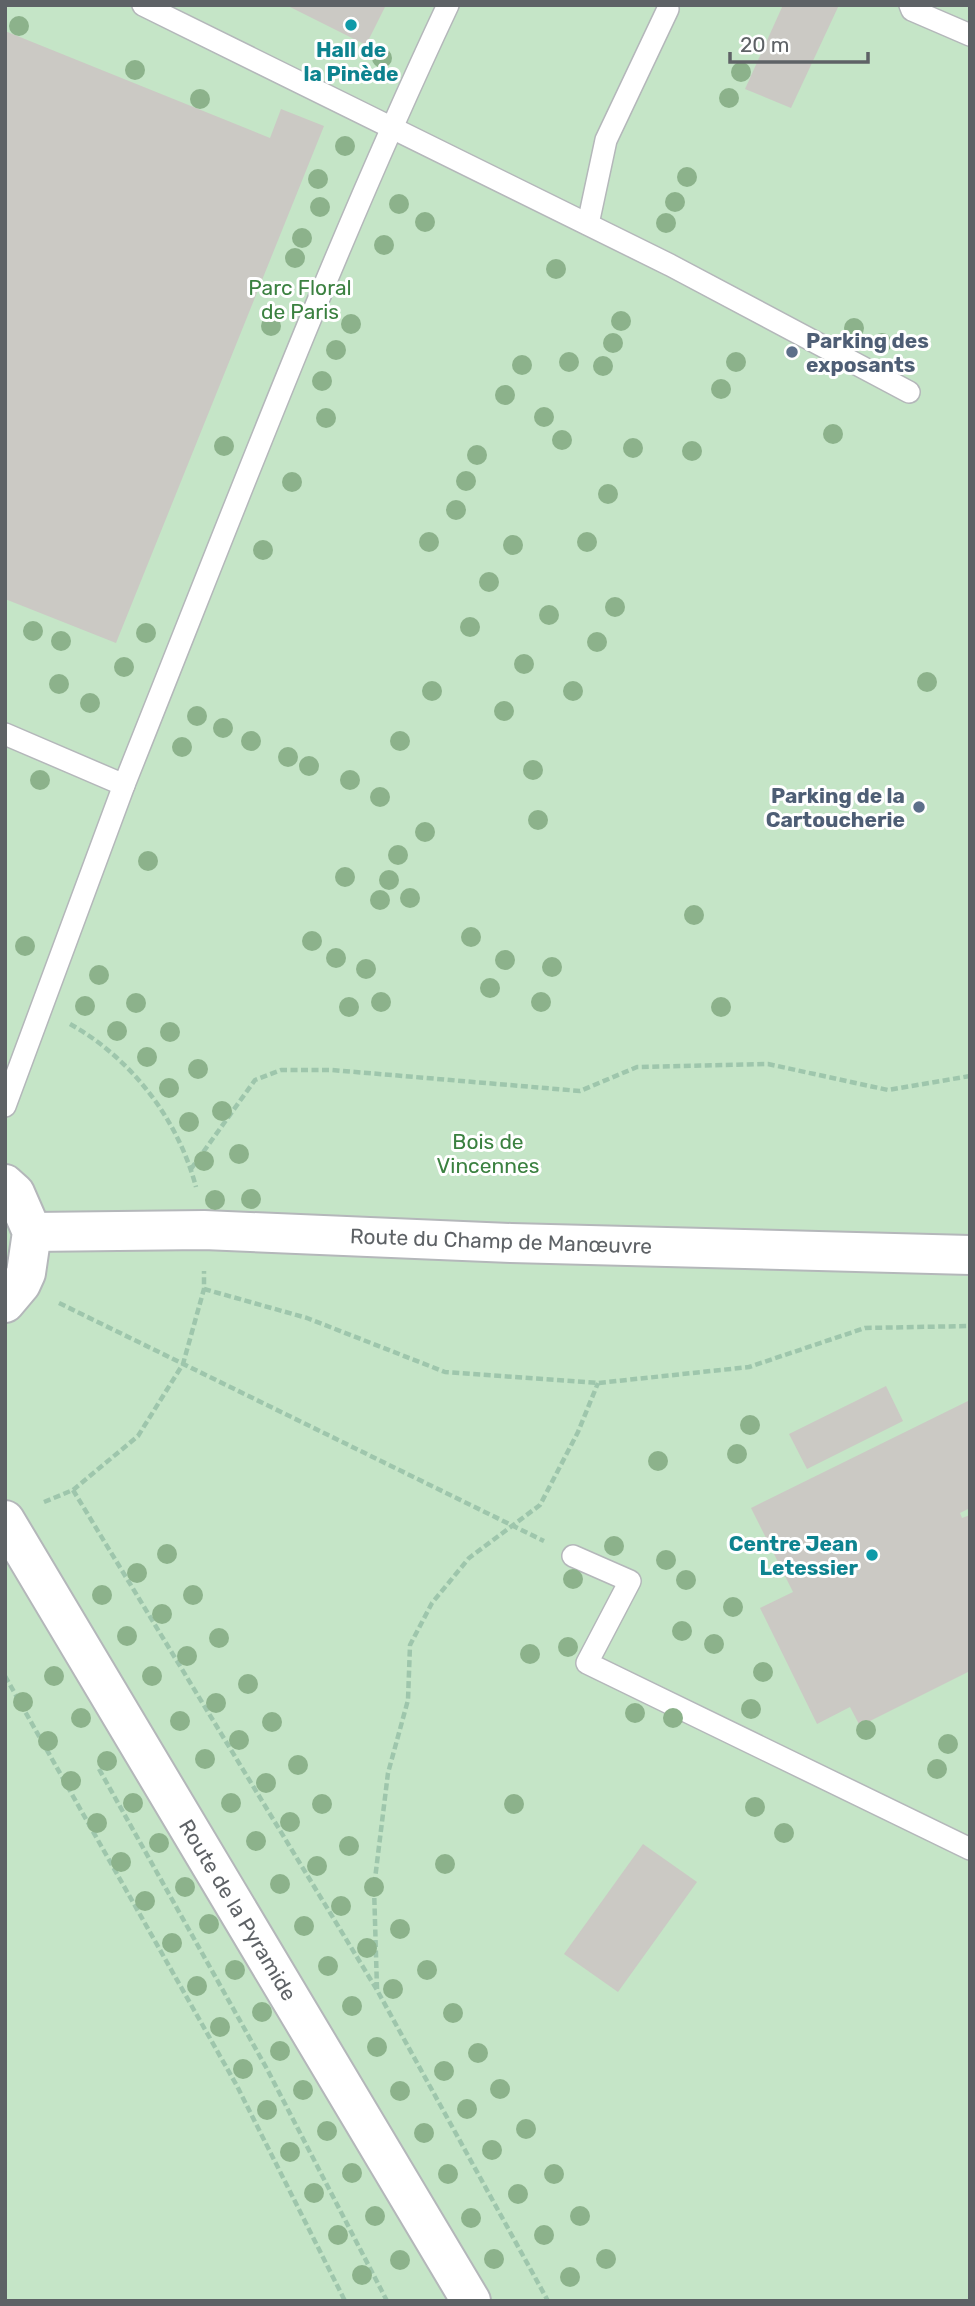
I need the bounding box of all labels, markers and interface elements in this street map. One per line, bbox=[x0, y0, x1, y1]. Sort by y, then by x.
marker: Hall de la Pinède bbox=[343, 17, 359, 33]
scale bar bbox=[730, 21, 868, 65]
text: 20 m bbox=[740, 32, 789, 57]
place label: Hall de la Pinède bbox=[304, 37, 398, 86]
park label: Parc Floral de Paris bbox=[248, 275, 352, 324]
place label: Parking des exposants bbox=[806, 328, 929, 377]
marker: Parking des exposants bbox=[784, 344, 800, 360]
place label: Parking de la Cartoucherie bbox=[766, 783, 905, 832]
marker: Parking de la Cartoucherie bbox=[911, 799, 927, 815]
park label: Bois de Vincennes bbox=[437, 1129, 539, 1178]
street label: Route du Champ de Manœuvre bbox=[350, 1223, 652, 1259]
place label: Centre Jean Letessier bbox=[729, 1531, 858, 1580]
marker: Centre Jean Letessier bbox=[864, 1547, 880, 1563]
street label: Route de la Pyramide bbox=[174, 1815, 302, 2005]

